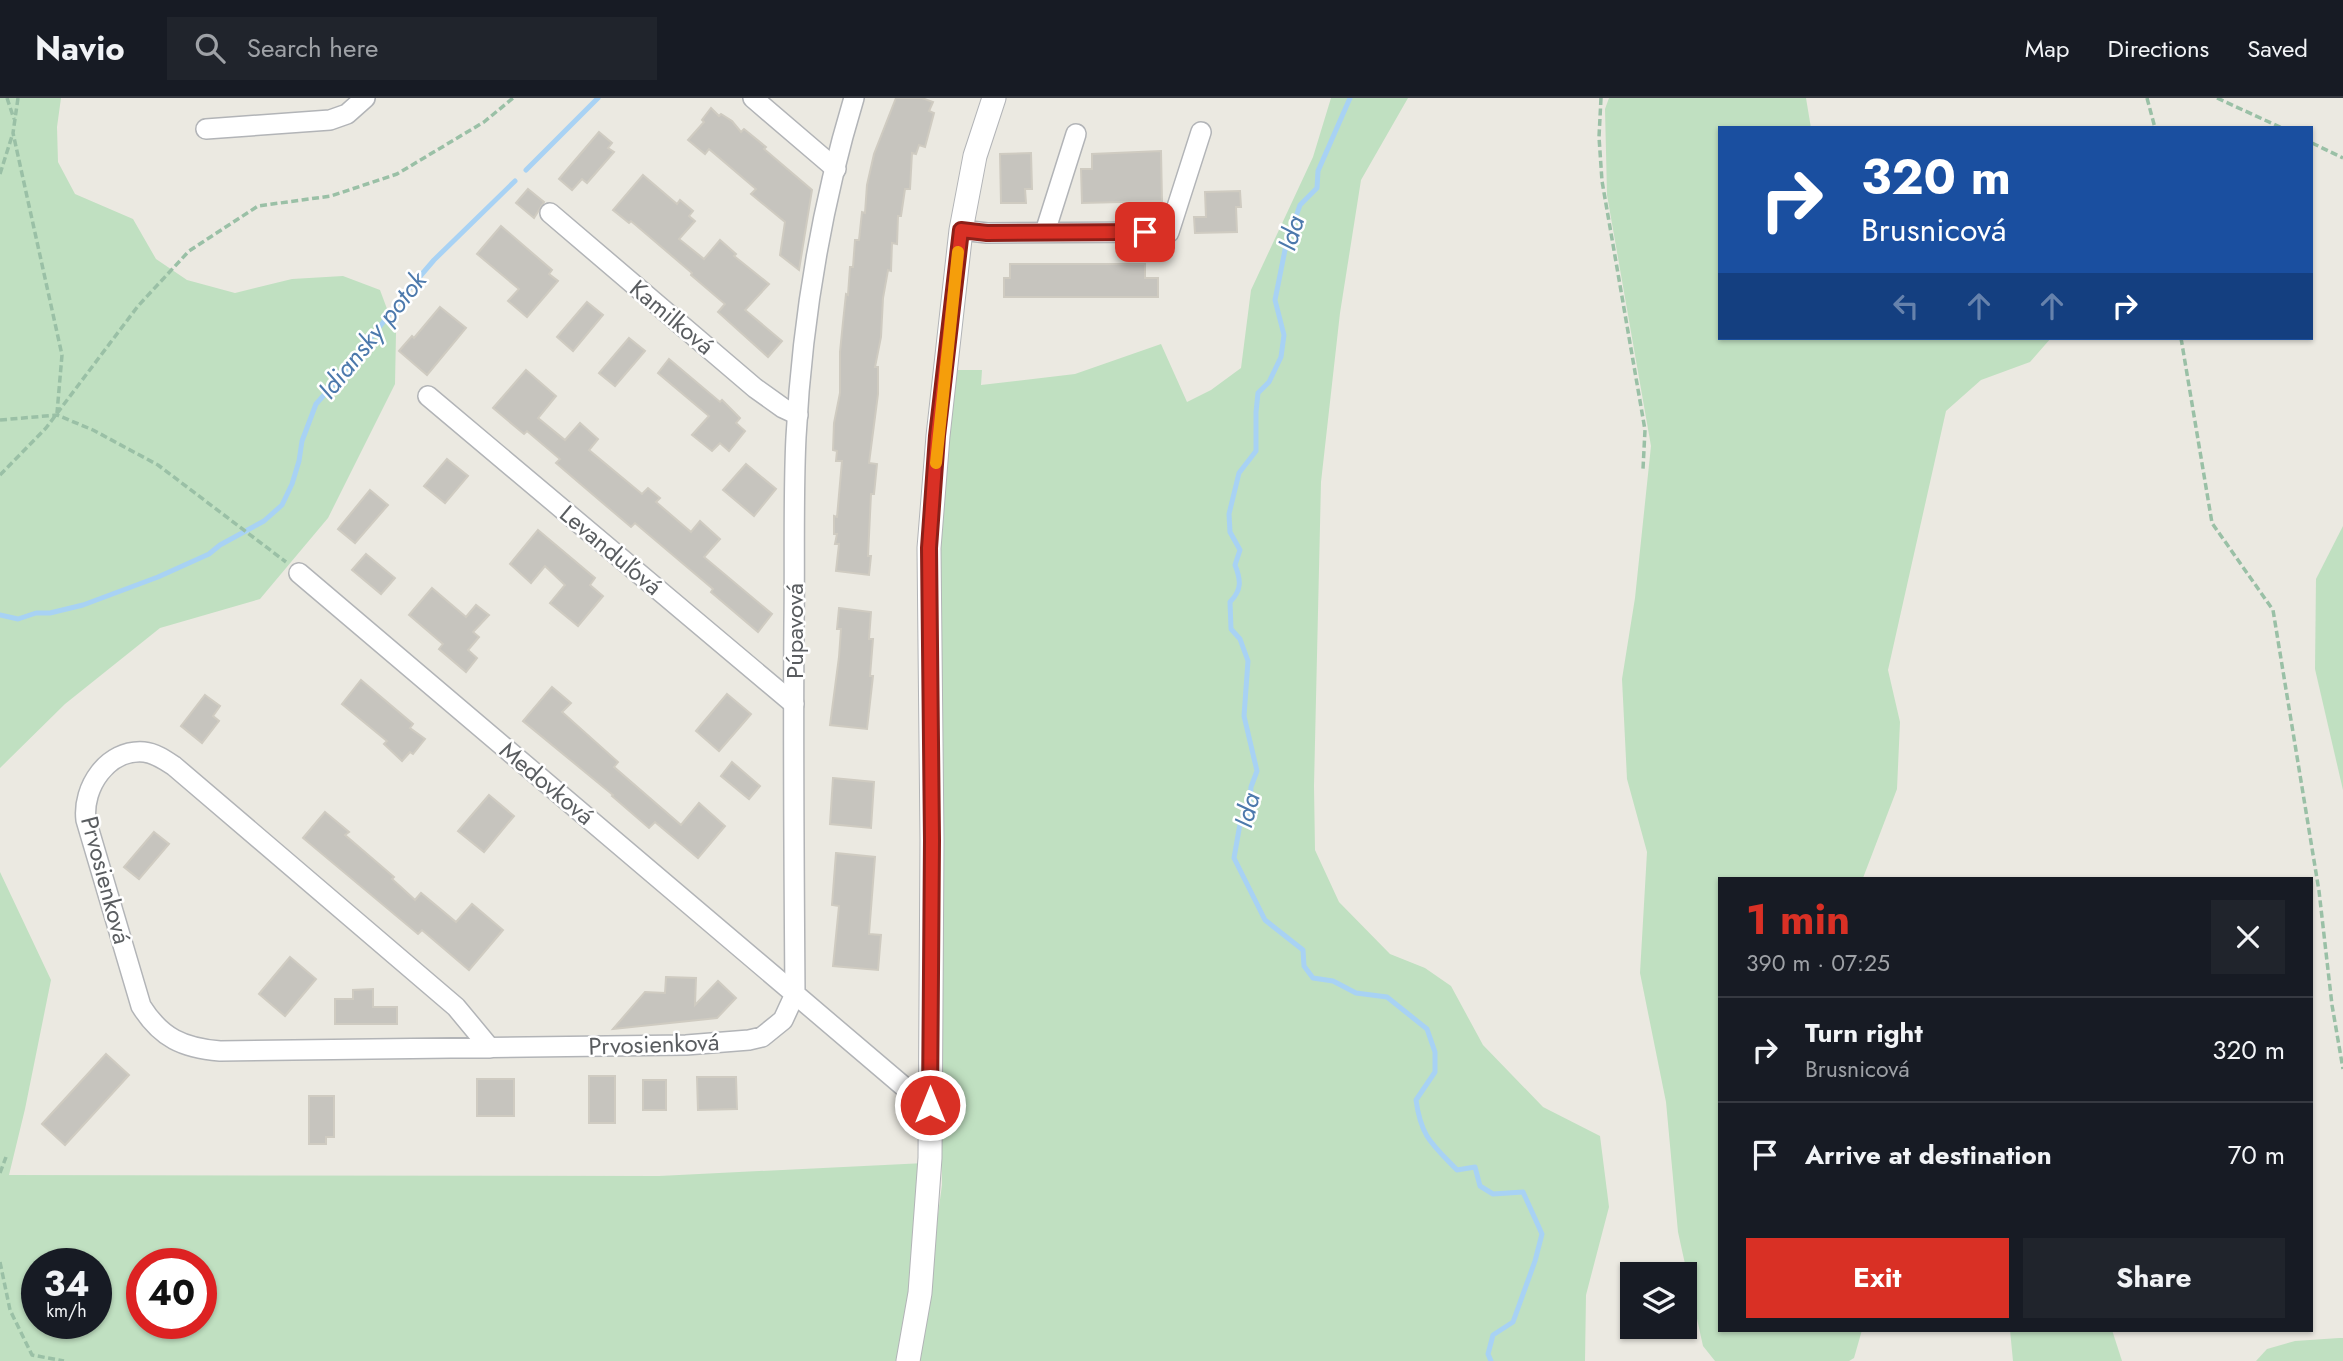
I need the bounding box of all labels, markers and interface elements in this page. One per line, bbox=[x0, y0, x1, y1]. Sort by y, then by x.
search box bbox=[167, 17, 657, 80]
text: Navio bbox=[35, 25, 125, 72]
icon: search bbox=[191, 29, 229, 67]
text: Search here bbox=[247, 29, 378, 67]
text: Map bbox=[2025, 31, 2070, 66]
text: Directions bbox=[2108, 31, 2209, 66]
text: Saved bbox=[2247, 31, 2308, 66]
text: 320 m bbox=[1861, 142, 2011, 212]
icon: right bbox=[1746, 154, 1837, 245]
pin bbox=[1115, 202, 1175, 262]
text: Brusnicová bbox=[1861, 207, 2007, 253]
water label: Ida bbox=[1268, 210, 1314, 255]
icon: arrive bbox=[1126, 213, 1164, 251]
water label: Idiansky potok bbox=[309, 262, 437, 407]
street label: Kamilková bbox=[622, 271, 722, 363]
icon: left bbox=[1887, 287, 1925, 325]
icon: ahead bbox=[1960, 287, 1998, 325]
icon: ahead bbox=[2033, 287, 2071, 325]
icon: right bbox=[2106, 287, 2144, 325]
street label: Levanduľová bbox=[552, 497, 670, 603]
street label: Púpavová bbox=[777, 583, 812, 679]
street label: Medovková bbox=[492, 733, 602, 833]
water label: Ida bbox=[1224, 788, 1270, 832]
street label: Prvosienková bbox=[72, 812, 140, 948]
text: 1 min bbox=[1746, 889, 1850, 950]
button: close bbox=[2211, 900, 2285, 974]
text: 390 m · 07:25 bbox=[1746, 946, 1890, 980]
text: Turn right bbox=[1805, 1014, 1923, 1052]
street label: Prvosienková bbox=[588, 1024, 720, 1064]
icon: right bbox=[1746, 1031, 1784, 1069]
text: 320 m bbox=[2212, 1031, 2285, 1069]
text: Brusnicová bbox=[1805, 1052, 1910, 1086]
position arrow bbox=[893, 1068, 967, 1142]
icon: arrive bbox=[1746, 1136, 1784, 1174]
text: Arrive at destination bbox=[1805, 1136, 2052, 1174]
text: 70 m bbox=[2228, 1136, 2285, 1174]
button: Exit bbox=[1746, 1238, 2009, 1318]
button: Share bbox=[2023, 1238, 2285, 1318]
speed limit sign: 40 bbox=[126, 1248, 217, 1339]
text: 34 bbox=[43, 1259, 90, 1309]
map controls bbox=[1620, 1262, 1697, 1339]
button: layers bbox=[1620, 1262, 1697, 1339]
text: km/h bbox=[46, 1298, 87, 1324]

